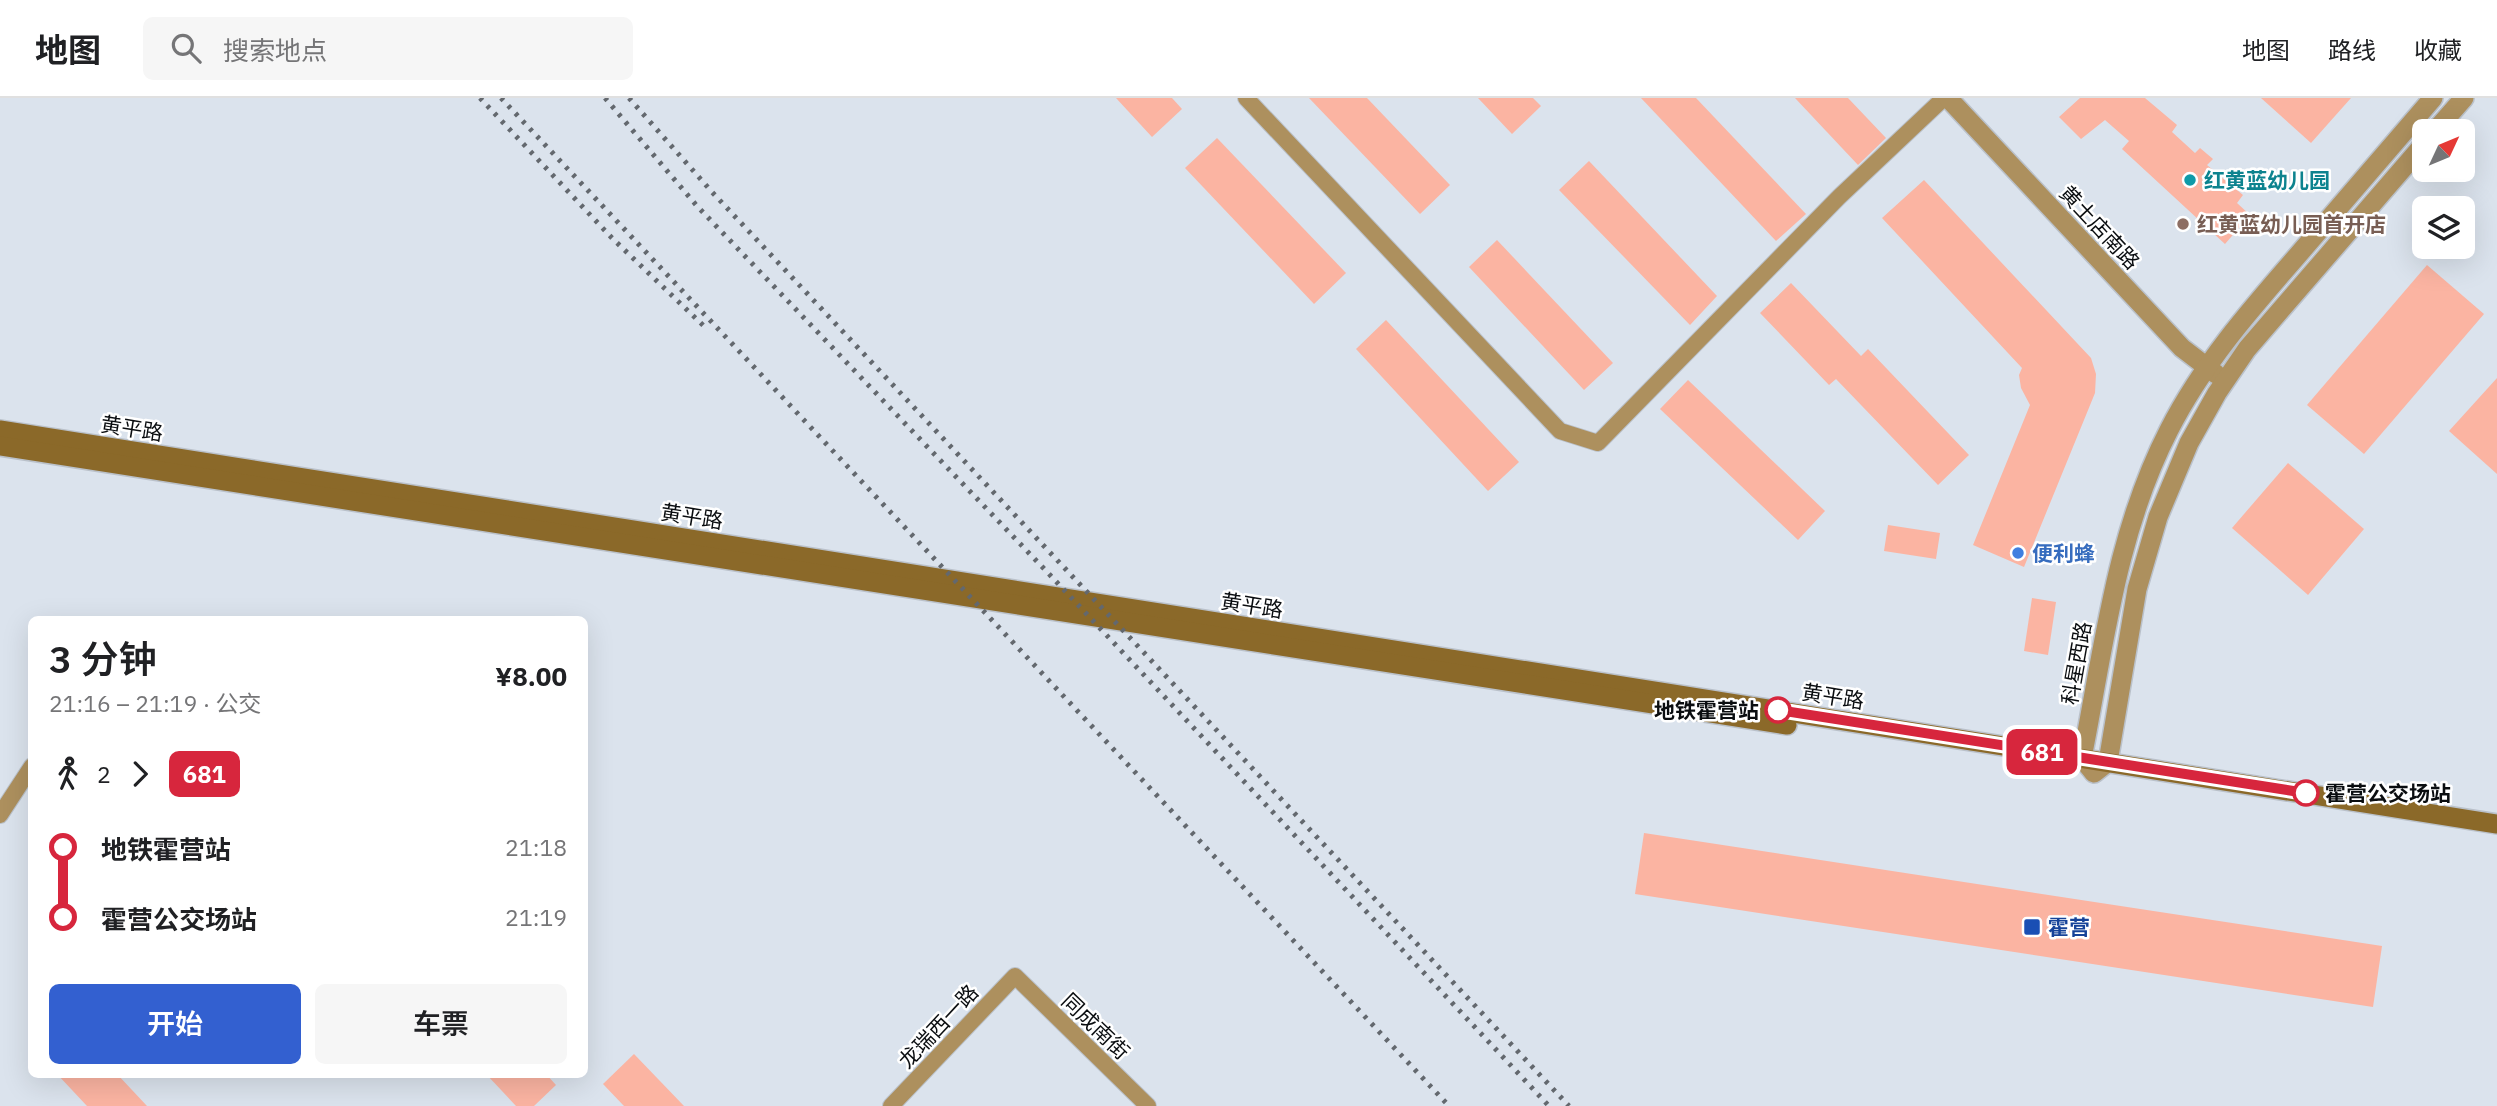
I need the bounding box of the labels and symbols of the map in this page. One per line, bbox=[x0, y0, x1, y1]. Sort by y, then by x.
north arrow bbox=[2412, 119, 2474, 182]
place label: 红黄蓝幼儿园 bbox=[2204, 166, 2330, 194]
marker: 红黄蓝幼儿园 bbox=[2182, 172, 2198, 188]
street label: 黄土店南路 bbox=[2054, 179, 2146, 275]
place label: 红黄蓝幼儿园首开店 bbox=[2197, 210, 2386, 238]
marker: 红黄蓝幼儿园首开店 bbox=[2175, 216, 2191, 232]
street label: 黄平路 bbox=[99, 409, 165, 447]
street label: 黄平路 bbox=[659, 497, 725, 535]
place label: 便利蜂 bbox=[2032, 539, 2095, 567]
marker: 便利蜂 bbox=[2010, 545, 2026, 561]
street label: 黄平路 bbox=[1219, 586, 1285, 624]
street label: 科星西路 bbox=[2055, 619, 2097, 707]
street label: 黄平路 bbox=[1800, 677, 1866, 715]
place label: 地铁霍营站 bbox=[1654, 696, 1759, 724]
marker: 地铁霍营站 bbox=[1765, 697, 1791, 723]
line badge: 681 bbox=[2002, 729, 2082, 775]
place label: 霍营公交场站 bbox=[2325, 779, 2451, 807]
marker: 霍营公交场站 bbox=[2293, 780, 2319, 806]
place label: 霍营 bbox=[2048, 913, 2090, 941]
marker: 霍营 bbox=[2022, 917, 2042, 937]
street label: 龙瑞西一路 bbox=[892, 978, 984, 1074]
street label: 同成南街 bbox=[1056, 987, 1136, 1065]

